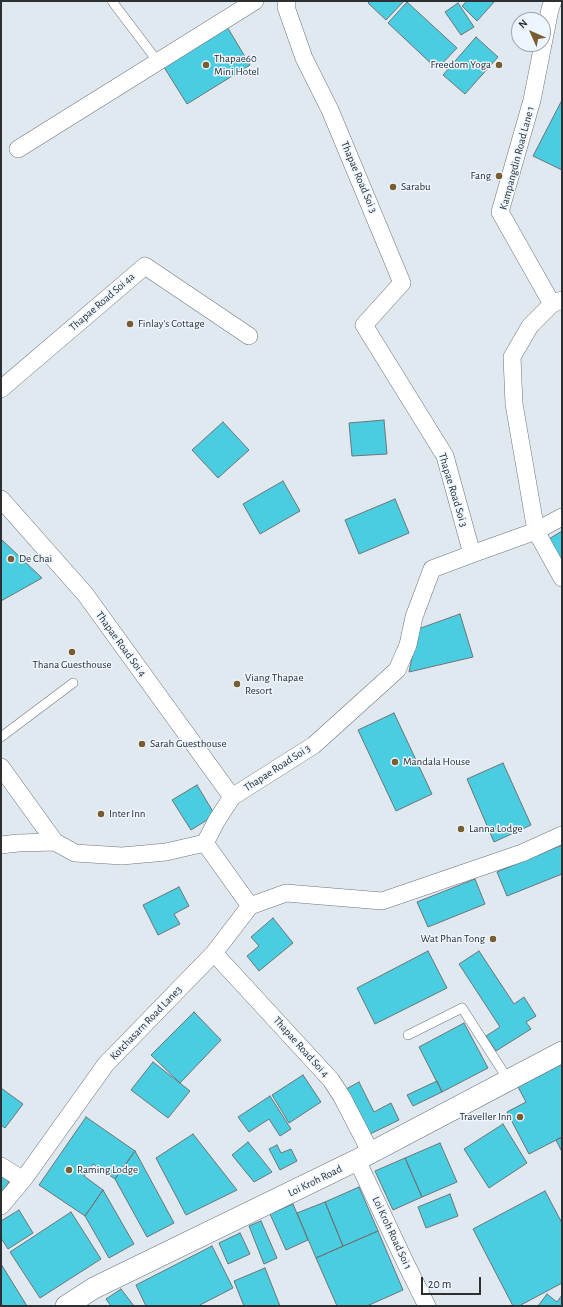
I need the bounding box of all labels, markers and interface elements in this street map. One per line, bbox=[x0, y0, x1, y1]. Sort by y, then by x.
north arrow bbox=[511, 12, 551, 52]
text: N bbox=[516, 17, 529, 30]
place label: Thapae60 Mini Hotel bbox=[214, 52, 259, 78]
place label: Freedom Yoga bbox=[431, 58, 491, 72]
marker: Thapae60 Mini Hotel bbox=[201, 60, 211, 70]
marker: Freedom Yoga bbox=[494, 60, 504, 70]
street label: Kampangdin Road Lane 1 bbox=[497, 105, 537, 211]
street label: Thapae Road Soi 3 bbox=[338, 139, 380, 215]
place label: Fang bbox=[471, 169, 491, 183]
marker: Fang bbox=[494, 171, 504, 181]
place label: Sarabu bbox=[401, 180, 431, 194]
marker: Sarabu bbox=[388, 182, 398, 192]
street label: Thapae Road Soi 4a bbox=[67, 270, 137, 334]
place label: Finlay's Cottage bbox=[138, 317, 205, 331]
marker: Finlay's Cottage bbox=[125, 319, 135, 329]
street label: Thapae Road Soi 3 bbox=[435, 451, 471, 529]
place label: De Chai bbox=[19, 552, 52, 566]
marker: De Chai bbox=[6, 554, 16, 564]
street label: Thapae Road Soi 4 bbox=[93, 609, 149, 679]
marker: Thana Guesthouse bbox=[67, 647, 77, 657]
place label: Thana Guesthouse bbox=[32, 658, 112, 672]
place label: Viang Thapae Resort bbox=[245, 671, 304, 697]
marker: Viang Thapae Resort bbox=[232, 679, 242, 689]
place label: Sarah Guesthouse bbox=[150, 737, 227, 751]
marker: Sarah Guesthouse bbox=[137, 739, 147, 749]
street label: Thapae Road Soi 3 bbox=[241, 742, 313, 794]
place label: Mandala House bbox=[403, 755, 470, 769]
marker: Mandala House bbox=[390, 757, 400, 767]
place label: Inter Inn bbox=[109, 807, 145, 821]
marker: Inter Inn bbox=[96, 809, 106, 819]
place label: Lanna Lodge bbox=[469, 822, 523, 836]
marker: Lanna Lodge bbox=[456, 824, 466, 834]
place label: Wat Phan Tong bbox=[420, 932, 485, 946]
marker: Wat Phan Tong bbox=[488, 934, 498, 944]
street label: Kotchasarn Road Lane3 bbox=[107, 983, 185, 1063]
street label: Thapae Road Soi 4 bbox=[270, 1014, 332, 1080]
place label: Traveller Inn bbox=[459, 1110, 512, 1124]
marker: Traveller Inn bbox=[515, 1112, 525, 1122]
street label: Loi Kroh Road bbox=[286, 1162, 344, 1200]
place label: Raming Lodge bbox=[77, 1163, 138, 1177]
marker: Raming Lodge bbox=[64, 1165, 74, 1175]
street label: Loi Kroh Road Soi 1 bbox=[369, 1194, 415, 1272]
scale bar bbox=[423, 1269, 483, 1295]
text: 20 m bbox=[428, 1278, 451, 1290]

